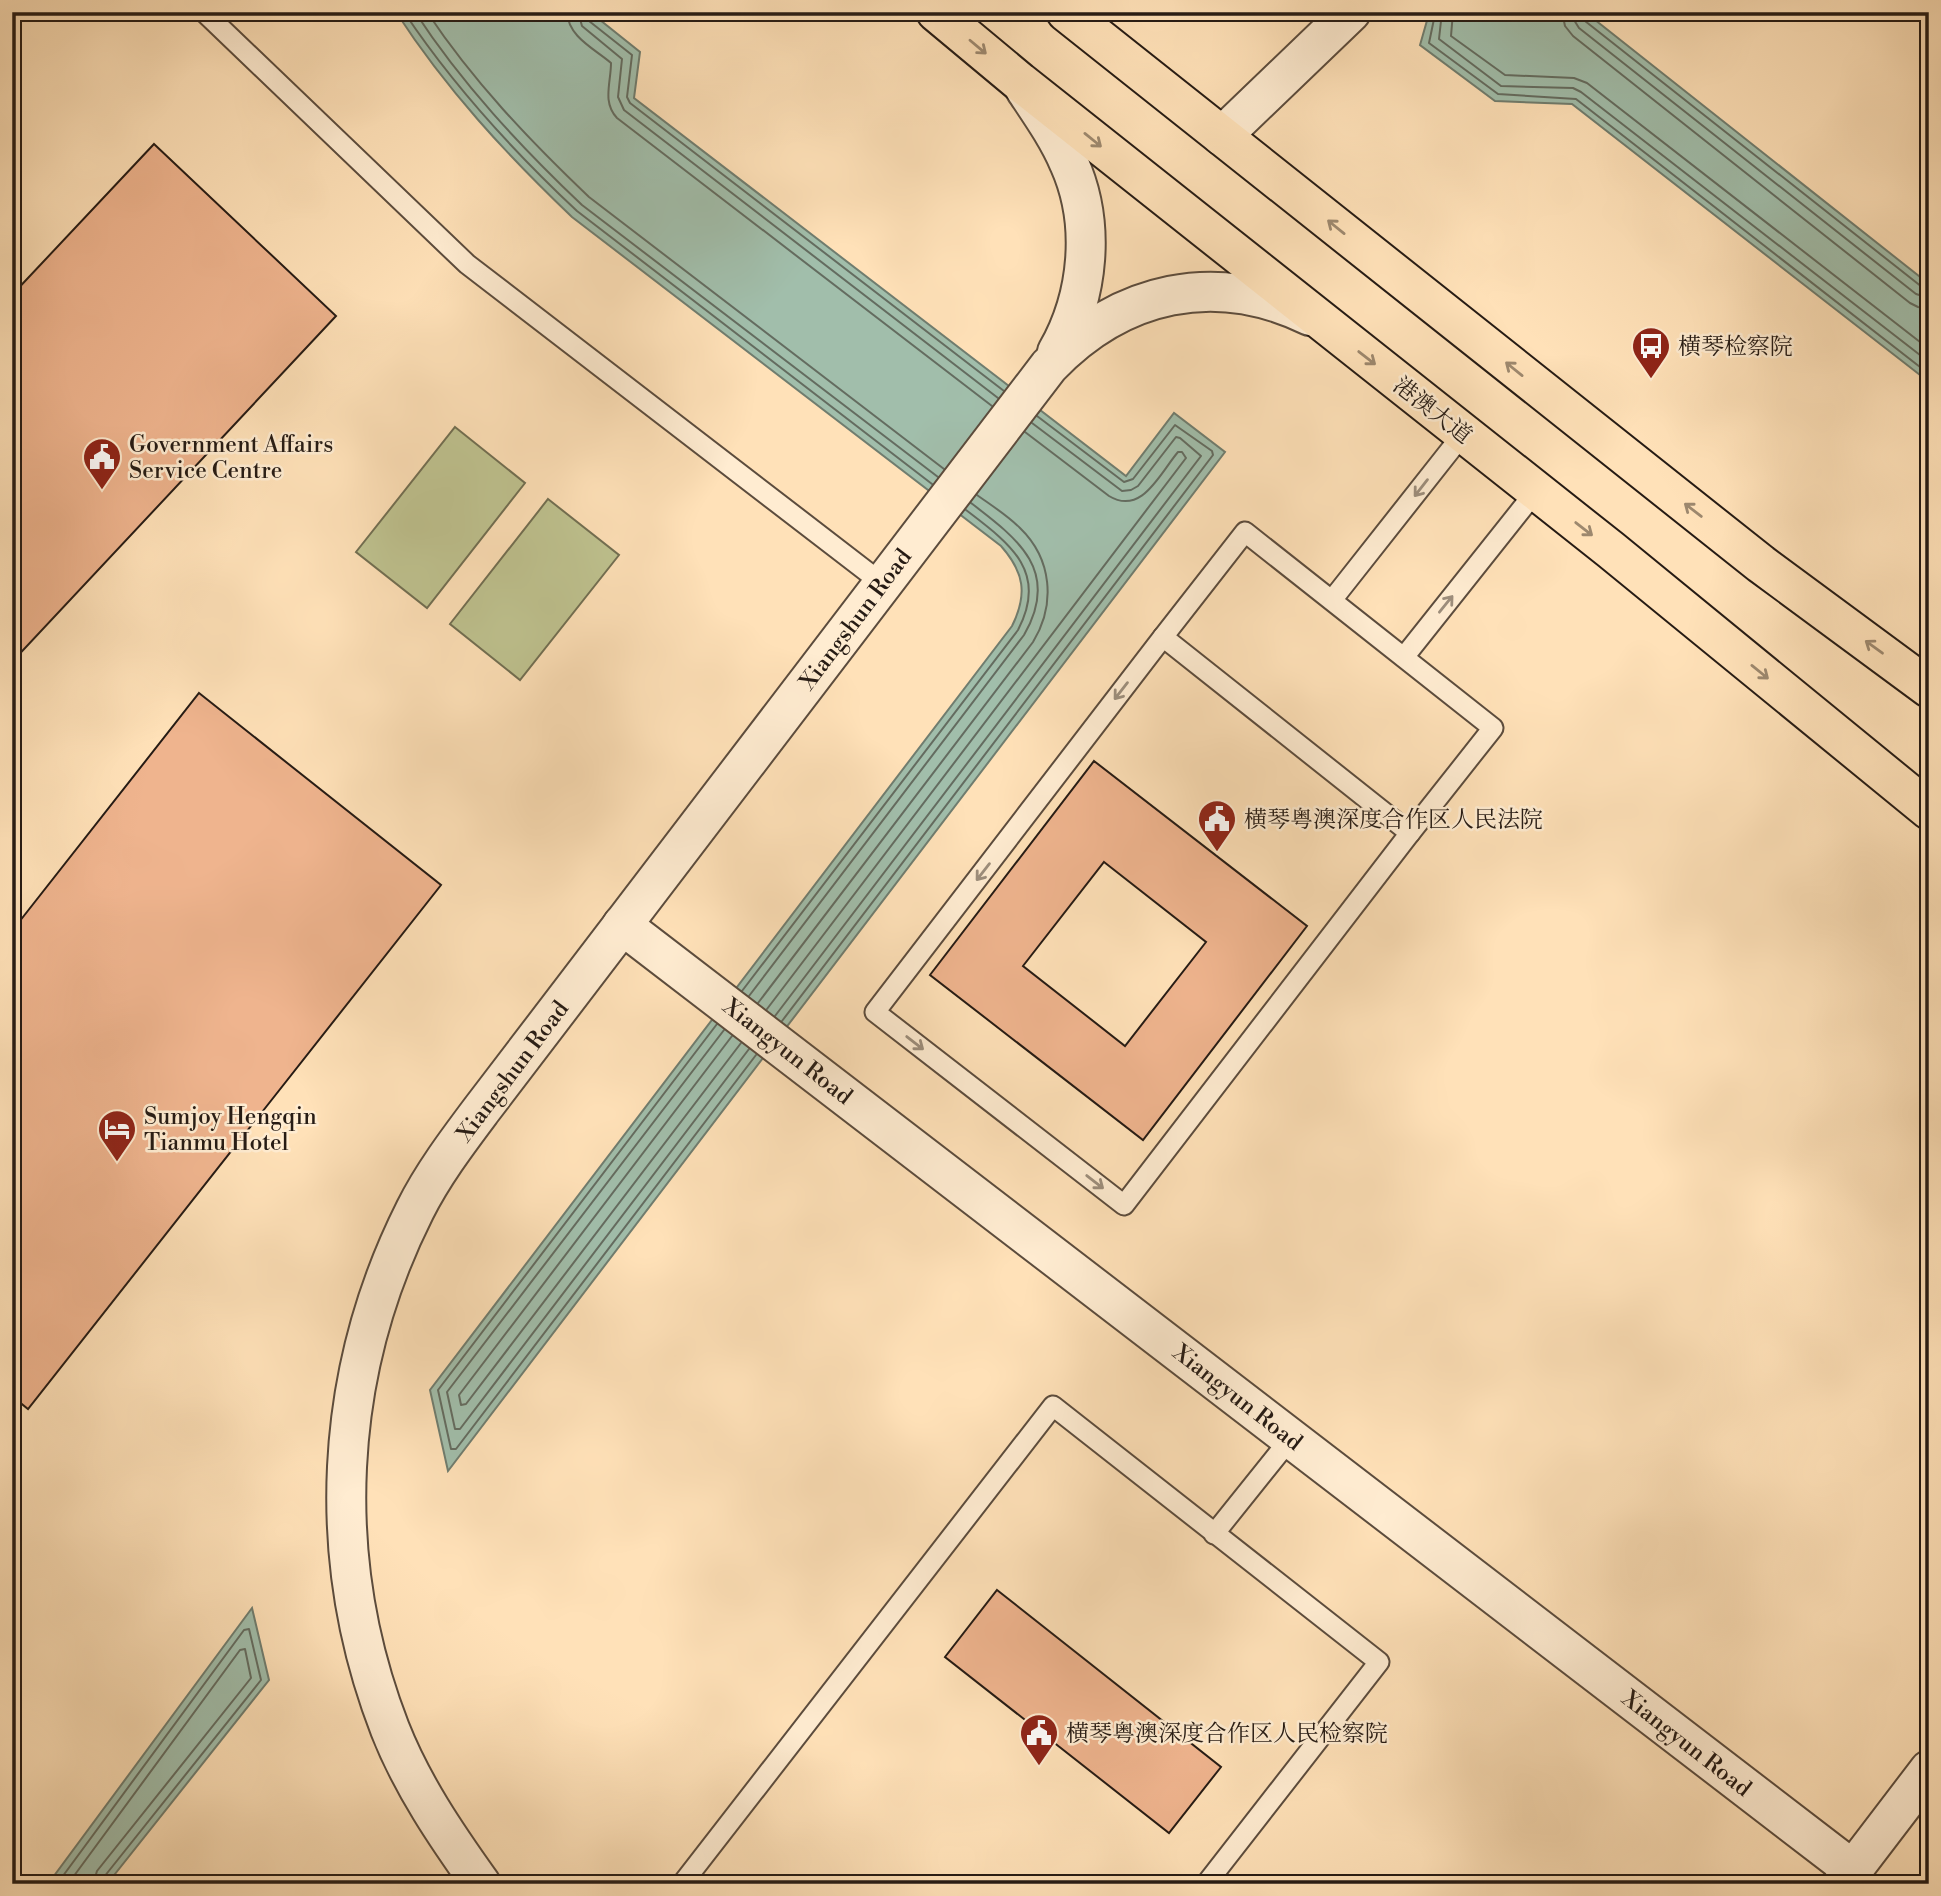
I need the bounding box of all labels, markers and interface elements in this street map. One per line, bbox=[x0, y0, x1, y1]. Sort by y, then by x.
one-way arrow bbox=[969, 39, 987, 55]
one-way arrow bbox=[1083, 132, 1101, 147]
one-way arrow bbox=[1328, 219, 1346, 235]
bus stop icon: 横琴检察院 bbox=[1630, 325, 1672, 380]
place label: 横琴检察院 bbox=[1678, 333, 1793, 361]
one-way arrow bbox=[1357, 350, 1375, 365]
one-way arrow bbox=[1506, 361, 1524, 376]
street label: 港澳大道 bbox=[1388, 371, 1477, 450]
place label: Government Affairs Service Centre bbox=[129, 431, 333, 485]
public building icon: Government Affairs Service Centre bbox=[81, 436, 123, 491]
one-way arrow bbox=[1413, 478, 1428, 496]
one-way arrow bbox=[1684, 503, 1702, 518]
one-way arrow bbox=[1574, 521, 1592, 537]
street label: Xiangshun Road bbox=[793, 544, 918, 696]
one-way arrow bbox=[1439, 595, 1454, 613]
one-way arrow bbox=[1865, 640, 1884, 655]
one-way arrow bbox=[1751, 665, 1769, 680]
one-way arrow bbox=[1114, 682, 1129, 700]
public building icon: 横琴粤澳深度合作区人民法院 bbox=[1196, 798, 1238, 853]
place label: 横琴粤澳深度合作区人民法院 bbox=[1244, 806, 1543, 834]
one-way arrow bbox=[975, 862, 990, 881]
street label: Xiangyun Road bbox=[716, 992, 858, 1111]
street label: Xiangshun Road bbox=[450, 996, 575, 1148]
one-way arrow bbox=[905, 1036, 923, 1051]
place label: Sumjoy Hengqin Tianmu Hotel bbox=[144, 1103, 317, 1157]
hotel icon: Sumjoy Hengqin Tianmu Hotel bbox=[96, 1108, 138, 1163]
one-way arrow bbox=[1085, 1175, 1103, 1190]
street label: Xiangyun Road bbox=[1166, 1338, 1308, 1457]
street label: Xiangyun Road bbox=[1615, 1684, 1757, 1803]
public building icon: 横琴粤澳深度合作区人民检察院 bbox=[1018, 1712, 1060, 1767]
place label: 横琴粤澳深度合作区人民检察院 bbox=[1066, 1720, 1388, 1748]

